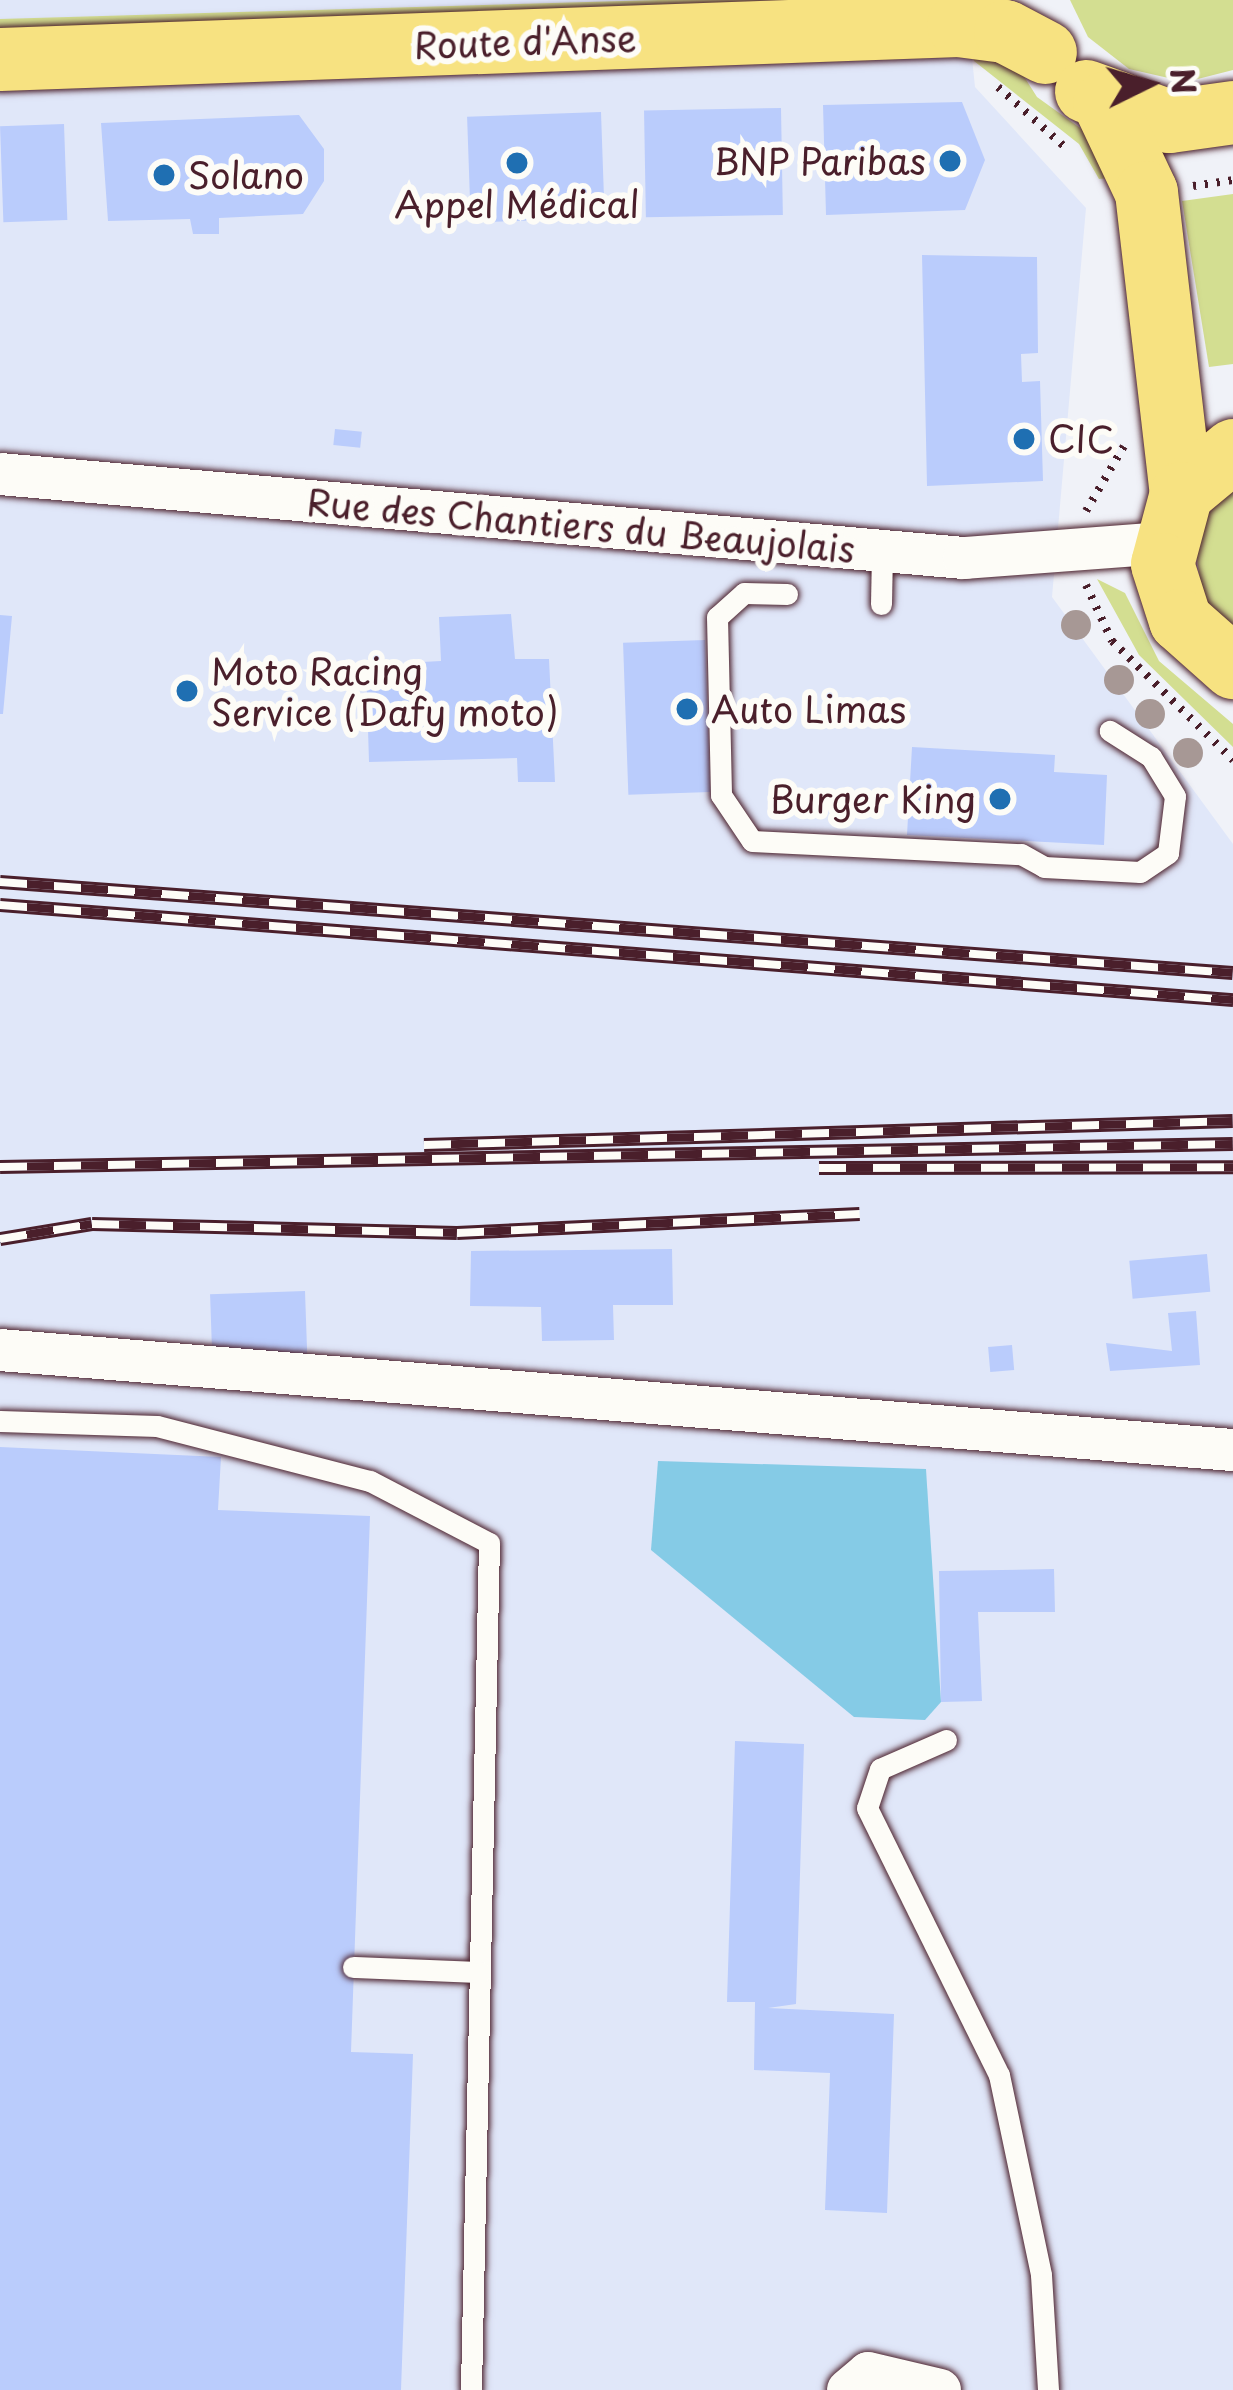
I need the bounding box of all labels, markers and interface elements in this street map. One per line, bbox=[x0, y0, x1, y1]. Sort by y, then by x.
street label: Route d'Anse bbox=[412, 15, 638, 67]
north arrow bbox=[1089, 24, 1209, 144]
text: N bbox=[1159, 66, 1211, 96]
place label: BNP Paribas bbox=[713, 139, 926, 183]
marker: BNP Paribas bbox=[937, 148, 963, 174]
marker: Appel Médical bbox=[504, 150, 530, 176]
place label: Solano bbox=[188, 153, 304, 197]
marker: Solano bbox=[151, 162, 177, 188]
place label: Appel Médical bbox=[393, 182, 641, 226]
place label: CIC bbox=[1048, 417, 1114, 461]
marker: CIC bbox=[1011, 426, 1037, 452]
street label: Rue des Chantiers du Beaujolais bbox=[301, 479, 861, 571]
place label: Moto Racing Service (Dafy moto) bbox=[211, 648, 559, 733]
marker: Moto Racing Service (Dafy moto) bbox=[174, 678, 200, 704]
place label: Auto Limas bbox=[711, 687, 908, 731]
marker: Auto Limas bbox=[674, 696, 700, 722]
place label: Burger King bbox=[771, 777, 976, 821]
marker: Burger King bbox=[987, 786, 1013, 812]

